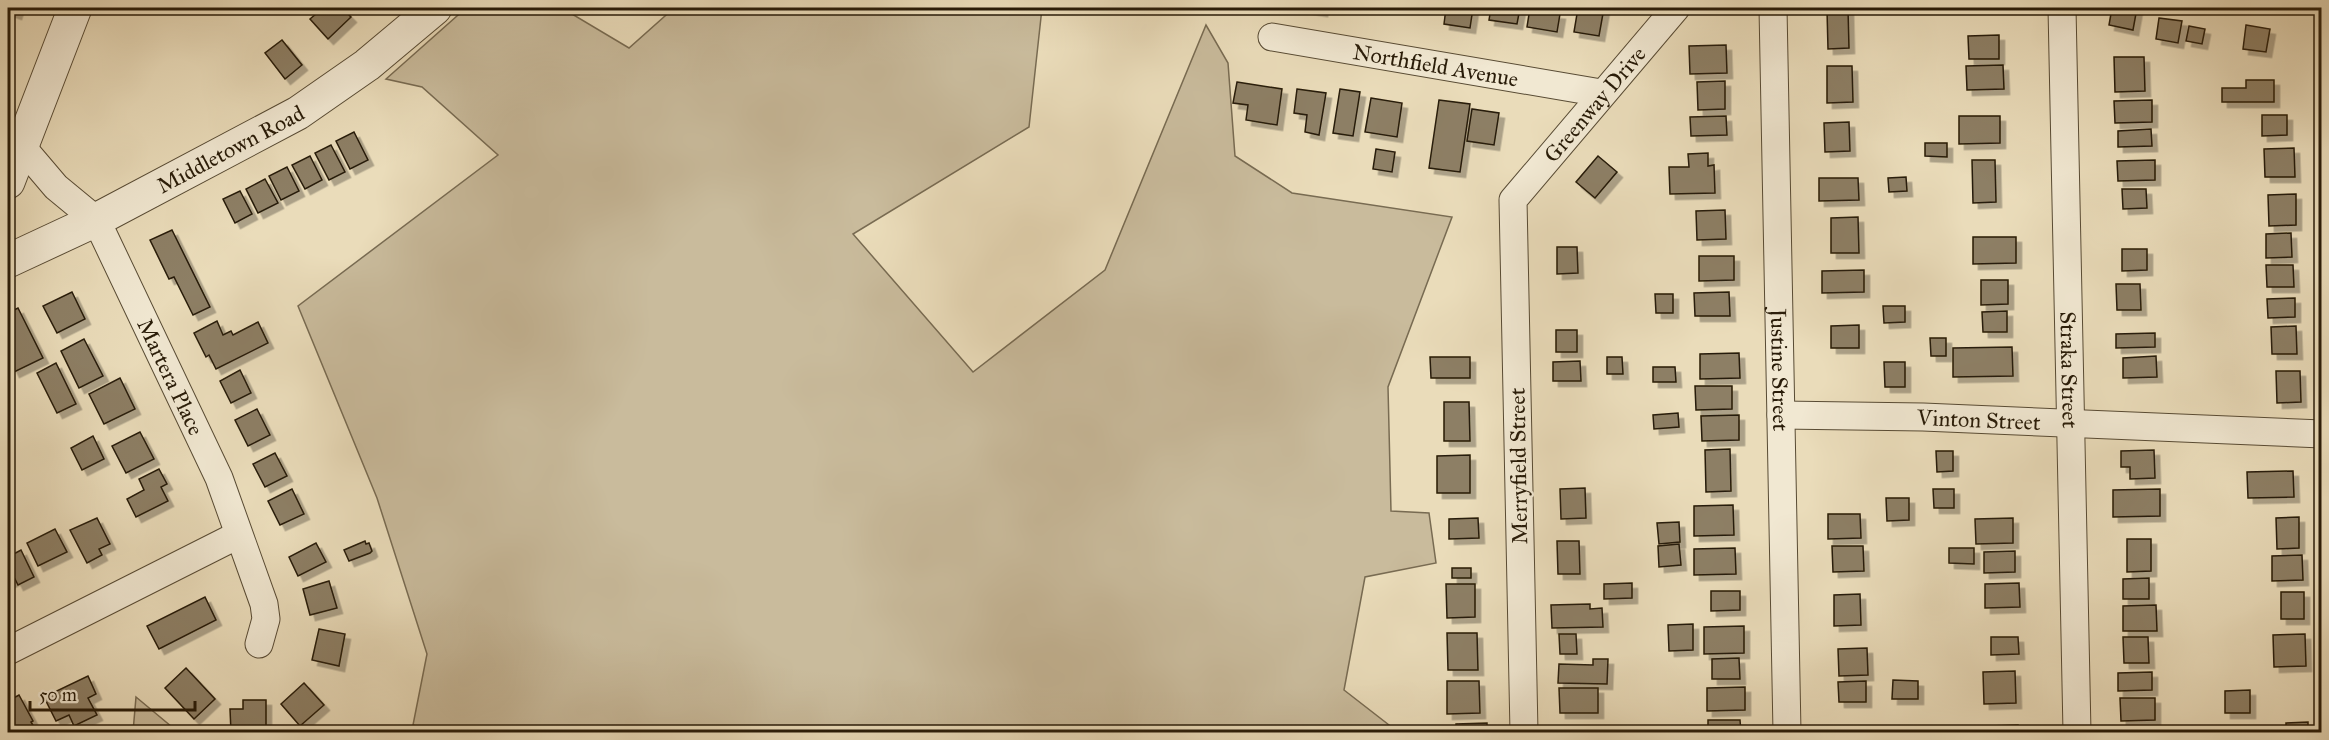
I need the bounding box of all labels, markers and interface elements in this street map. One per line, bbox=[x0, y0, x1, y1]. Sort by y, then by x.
street label: Northfield Avenue bbox=[1351, 38, 1520, 93]
street label: Greenway Drive bbox=[1538, 41, 1652, 168]
street label: Middletown Road bbox=[152, 99, 309, 199]
street label: Justine Street bbox=[1765, 306, 1794, 432]
street label: Straka Street bbox=[2054, 311, 2084, 429]
street label: Martera Place bbox=[131, 314, 210, 440]
street label: Merryfield Street bbox=[1504, 387, 1533, 545]
street label: Vinton Street bbox=[1916, 404, 2041, 436]
scale bar bbox=[30, 674, 195, 712]
text: 50 m bbox=[39, 684, 77, 706]

